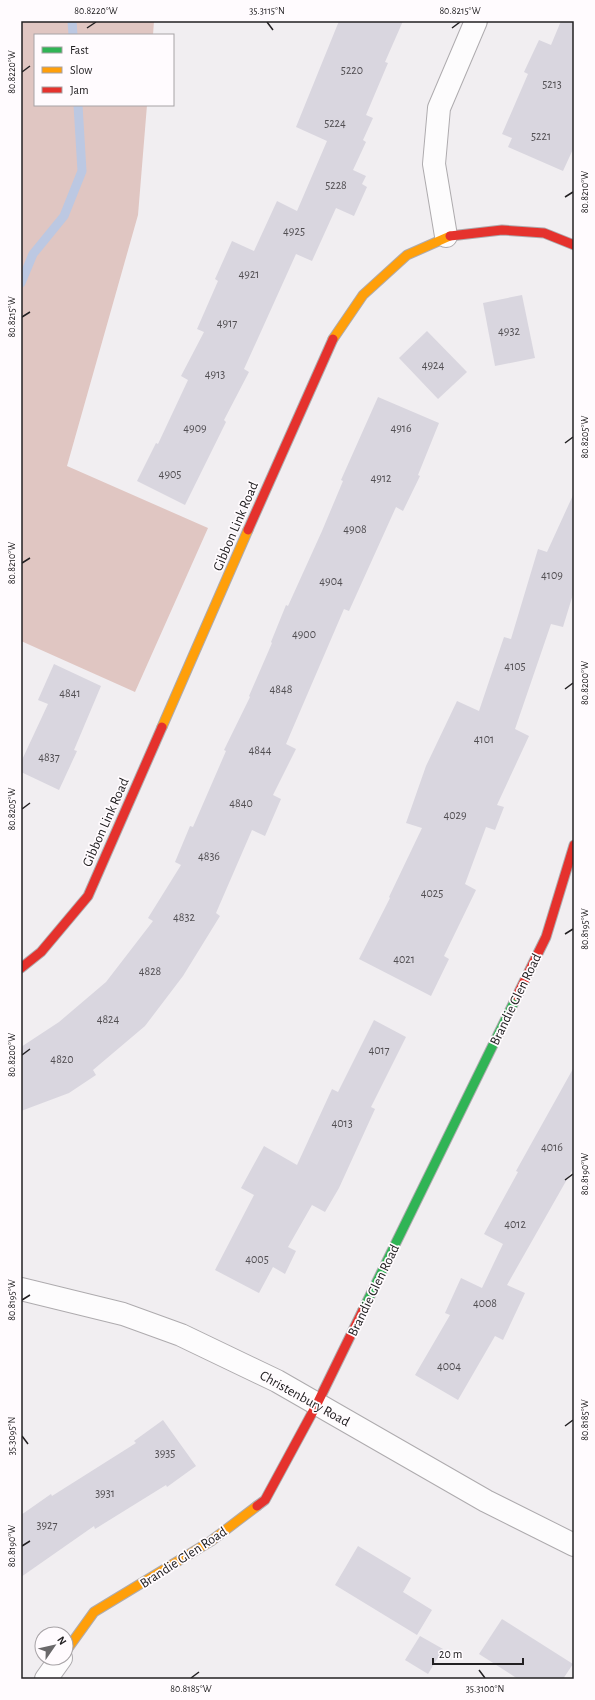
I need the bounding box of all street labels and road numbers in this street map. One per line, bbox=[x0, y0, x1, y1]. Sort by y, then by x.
street label: Gibbon Link Road bbox=[211, 480, 261, 573]
street label: Gibbon Link Road bbox=[80, 776, 132, 869]
street label: Brandie Glen Road bbox=[488, 951, 544, 1048]
street label: Brandie Glen Road bbox=[346, 1242, 402, 1339]
street label: Christenbury Road bbox=[257, 1368, 352, 1429]
street label: Brandie Glen Road bbox=[138, 1525, 229, 1591]

